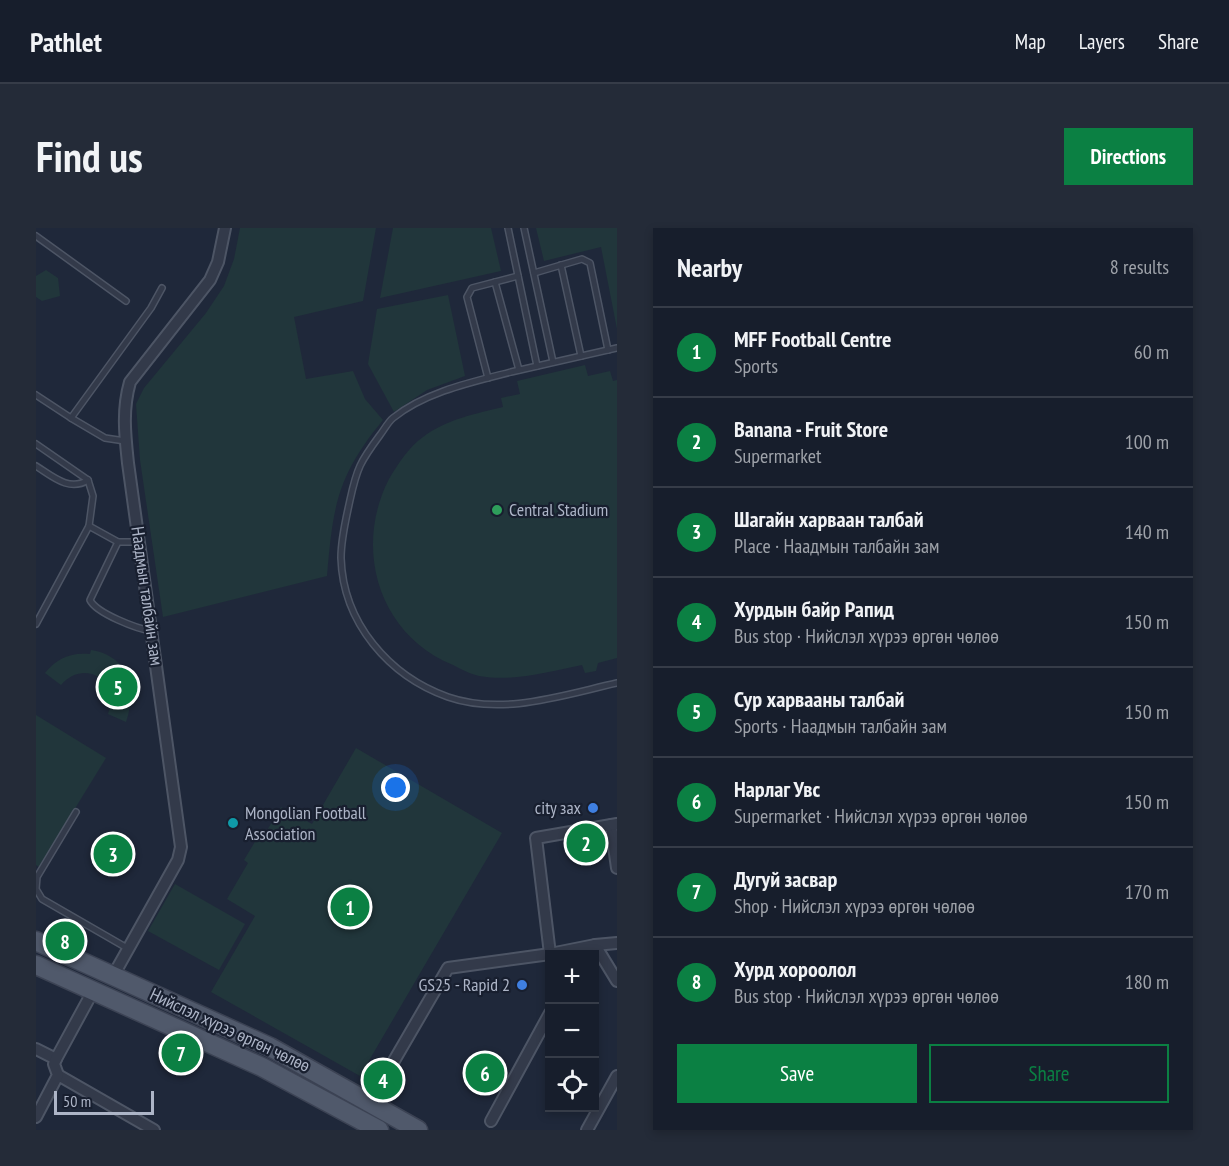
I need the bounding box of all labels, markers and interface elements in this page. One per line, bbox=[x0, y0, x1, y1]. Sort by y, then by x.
text: Pathlet bbox=[30, 23, 102, 60]
text: Map bbox=[1015, 28, 1046, 55]
text: Layers bbox=[1079, 28, 1125, 55]
text: Share bbox=[1158, 28, 1199, 55]
button: Directions bbox=[1064, 128, 1193, 185]
text: Find us bbox=[36, 129, 143, 184]
text: Nearby bbox=[677, 251, 742, 284]
text: 8 results bbox=[1110, 254, 1169, 280]
text: MFF Football Centre bbox=[734, 325, 892, 353]
text: 1 bbox=[692, 339, 701, 365]
text: 60 m bbox=[1134, 339, 1169, 365]
text: Sports bbox=[734, 353, 778, 379]
text: Banana - Fruit Store bbox=[734, 415, 888, 443]
text: 2 bbox=[692, 429, 701, 455]
text: 100 m bbox=[1125, 429, 1169, 455]
text: Supermarket bbox=[734, 443, 822, 469]
place label: Central Stadium bbox=[509, 498, 608, 521]
marker: Central Stadium bbox=[490, 503, 504, 517]
text: Шагайн харваан талбай bbox=[734, 505, 924, 533]
text: 3 bbox=[692, 519, 701, 545]
text: 140 m bbox=[1125, 519, 1169, 545]
street label: Наадмын талбайн зам bbox=[126, 525, 169, 667]
text: Place · Наадмын талбайн зам bbox=[734, 533, 939, 559]
text: Хурдын байр Рапид bbox=[734, 595, 894, 623]
text: 4 bbox=[692, 609, 701, 635]
text: 150 m bbox=[1125, 609, 1169, 635]
text: Bus stop · Нийслэл хүрээ өргөн чөлөө bbox=[734, 623, 999, 649]
pin: 5 bbox=[98, 664, 137, 710]
text: Сур харвааны талбай bbox=[734, 685, 904, 713]
text: 5 bbox=[692, 699, 701, 725]
text: 150 m bbox=[1125, 699, 1169, 725]
text: Sports · Наадмын талбайн зам bbox=[734, 713, 947, 739]
your location bbox=[381, 773, 410, 802]
text: Нарлаг Увс bbox=[734, 775, 820, 803]
text: 6 bbox=[692, 789, 701, 815]
text: 150 m bbox=[1125, 789, 1169, 815]
place label: city зах bbox=[535, 796, 582, 819]
place label: Mongolian Football Association bbox=[245, 801, 367, 845]
marker: city зах bbox=[586, 801, 600, 815]
text: Supermarket · Нийслэл хүрээ өргөн чөлөө bbox=[734, 803, 1028, 829]
marker: Mongolian Football Association bbox=[226, 816, 240, 830]
pin: 2 bbox=[566, 820, 606, 866]
pin: 3 bbox=[94, 832, 133, 876]
text: Дугуй засвар bbox=[734, 865, 837, 893]
text: 7 bbox=[692, 879, 701, 905]
text: 170 m bbox=[1125, 879, 1169, 905]
pin: 1 bbox=[330, 884, 370, 930]
text: Shop · Нийслэл хүрээ өргөн чөлөө bbox=[734, 893, 975, 919]
pin: 8 bbox=[45, 918, 84, 964]
map controls bbox=[545, 950, 599, 1112]
button: + bbox=[545, 950, 599, 1004]
text: Хурд хороолол bbox=[734, 955, 856, 983]
text: 8 bbox=[692, 969, 701, 995]
text: 180 m bbox=[1125, 969, 1169, 995]
place label: GS25 - Rapid 2 bbox=[418, 973, 510, 996]
marker: GS25 - Rapid 2 bbox=[515, 978, 529, 992]
street label: Нийслэл хүрээ өргөн чөлөө bbox=[146, 982, 314, 1077]
text: Bus stop · Нийслэл хүрээ өргөн чөлөө bbox=[734, 983, 999, 1009]
button: − bbox=[545, 1004, 599, 1058]
pin: 7 bbox=[162, 1030, 200, 1076]
button: Save bbox=[677, 1044, 917, 1103]
button: Share bbox=[929, 1044, 1169, 1103]
pin: 6 bbox=[466, 1050, 504, 1096]
pin: 4 bbox=[364, 1058, 402, 1102]
button: locate bbox=[545, 1058, 599, 1112]
scale bar bbox=[54, 1088, 154, 1116]
text: 50 m bbox=[63, 1091, 91, 1111]

